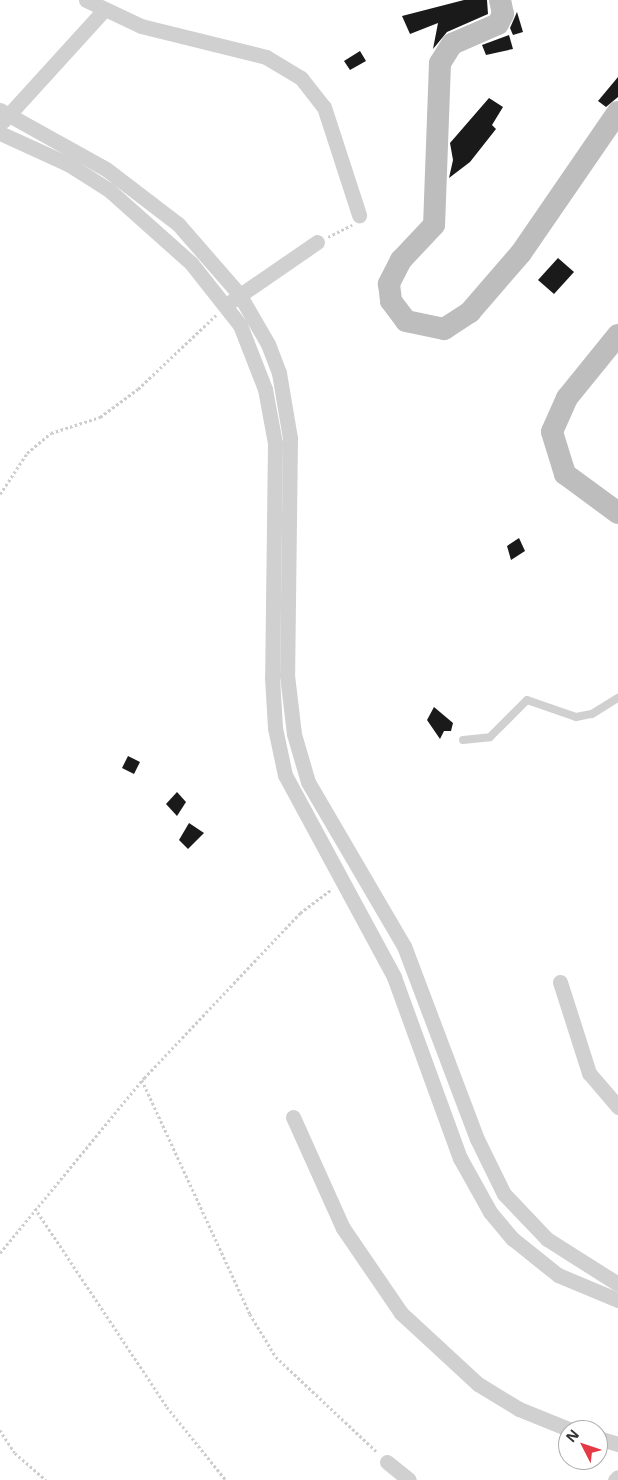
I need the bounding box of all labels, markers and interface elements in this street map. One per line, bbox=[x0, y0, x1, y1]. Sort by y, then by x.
north arrow bbox=[558, 1420, 608, 1470]
text: N bbox=[561, 1425, 583, 1446]

